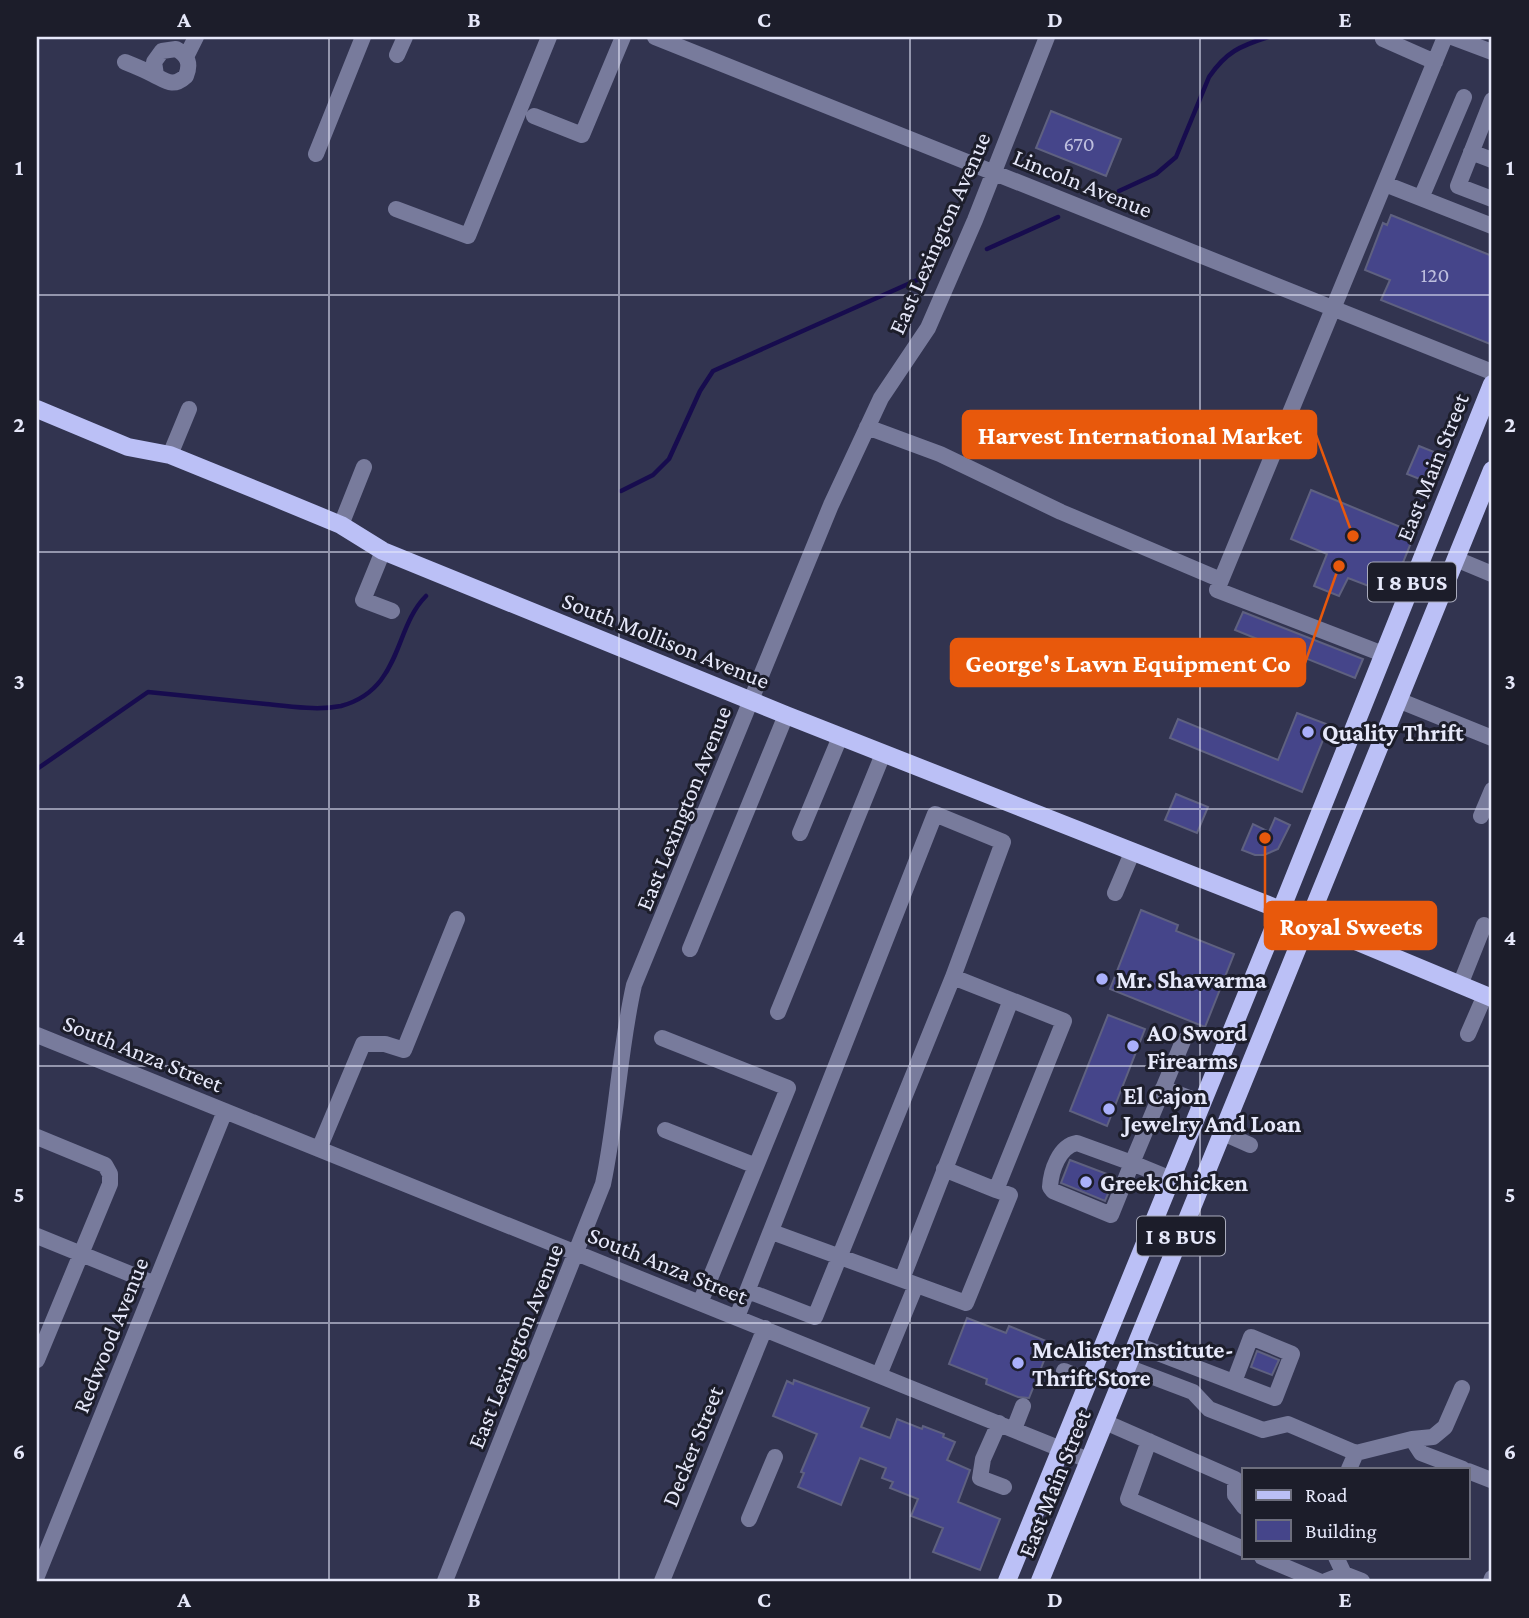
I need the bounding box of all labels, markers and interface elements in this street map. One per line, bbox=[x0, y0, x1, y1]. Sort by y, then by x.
text: A bbox=[176, 6, 191, 32]
text: B bbox=[467, 6, 481, 32]
text: C bbox=[757, 6, 771, 32]
text: D bbox=[1047, 6, 1063, 32]
text: E bbox=[1338, 6, 1352, 32]
street label: East Lexington Avenue bbox=[882, 128, 996, 338]
house number: 670 bbox=[1063, 132, 1095, 156]
street label: Lincoln Avenue bbox=[1010, 143, 1156, 223]
text: 1 bbox=[15, 154, 24, 180]
text: 1 bbox=[1506, 154, 1515, 180]
house number: 120 bbox=[1421, 263, 1449, 287]
street label: East Main Street bbox=[1390, 388, 1474, 545]
text: 2 bbox=[13, 411, 25, 437]
callout: Harvest International Market bbox=[963, 411, 1316, 458]
text: 2 bbox=[1504, 411, 1516, 437]
text: Harvest International Market bbox=[978, 421, 1303, 450]
road number: I 8 BUS bbox=[1368, 562, 1456, 602]
street label: South Mollison Avenue bbox=[558, 586, 774, 694]
callout: George's Lawn Equipment Co bbox=[951, 639, 1305, 686]
text: George's Lawn Equipment Co bbox=[965, 649, 1291, 678]
text: 3 bbox=[13, 668, 25, 694]
text: 3 bbox=[1504, 668, 1516, 694]
street label: East Lexington Avenue bbox=[630, 702, 736, 914]
place label: Quality Thrift bbox=[1322, 719, 1464, 746]
marker: Quality Thrift bbox=[1300, 724, 1316, 740]
callout: Royal Sweets bbox=[1265, 902, 1436, 949]
text: Royal Sweets bbox=[1279, 912, 1423, 941]
text: 4 bbox=[13, 924, 25, 950]
text: 4 bbox=[1504, 924, 1516, 950]
place label: Mr. Shawarma bbox=[1116, 966, 1267, 993]
marker: Mr. Shawarma bbox=[1094, 971, 1110, 987]
street label: South Anza Street bbox=[59, 1009, 228, 1098]
place label: AO Sword Firearms bbox=[1146, 1019, 1247, 1074]
marker: AO Sword Firearms bbox=[1125, 1038, 1141, 1054]
place label: El Cajon Jewelry And Loan bbox=[1120, 1082, 1302, 1137]
marker: El Cajon Jewelry And Loan bbox=[1101, 1101, 1117, 1117]
place label: Greek Chicken bbox=[1100, 1169, 1248, 1196]
marker: Greek Chicken bbox=[1078, 1174, 1094, 1190]
text: 5 bbox=[13, 1181, 25, 1207]
text: 5 bbox=[1504, 1181, 1516, 1207]
road number: I 8 BUS bbox=[1137, 1217, 1225, 1256]
street label: South Anza Street bbox=[584, 1221, 753, 1310]
street label: East Lexington Avenue bbox=[462, 1240, 568, 1452]
street label: Redwood Avenue bbox=[67, 1253, 153, 1417]
place label: McAlister Institute- Thrift Store bbox=[1032, 1336, 1234, 1391]
marker: McAlister Institute- Thrift Store bbox=[1010, 1355, 1026, 1371]
street label: Decker Street bbox=[656, 1381, 729, 1510]
street label: East Main Street bbox=[1012, 1404, 1096, 1561]
text: 6 bbox=[13, 1438, 25, 1464]
text: 6 bbox=[1504, 1438, 1516, 1464]
legend bbox=[1242, 1468, 1470, 1558]
text: Road bbox=[1305, 1483, 1348, 1507]
text: Building bbox=[1305, 1519, 1377, 1543]
text: A bbox=[176, 1586, 191, 1612]
text: B bbox=[467, 1586, 481, 1612]
text: C bbox=[757, 1586, 771, 1612]
text: D bbox=[1047, 1586, 1063, 1612]
text: E bbox=[1338, 1586, 1352, 1612]

